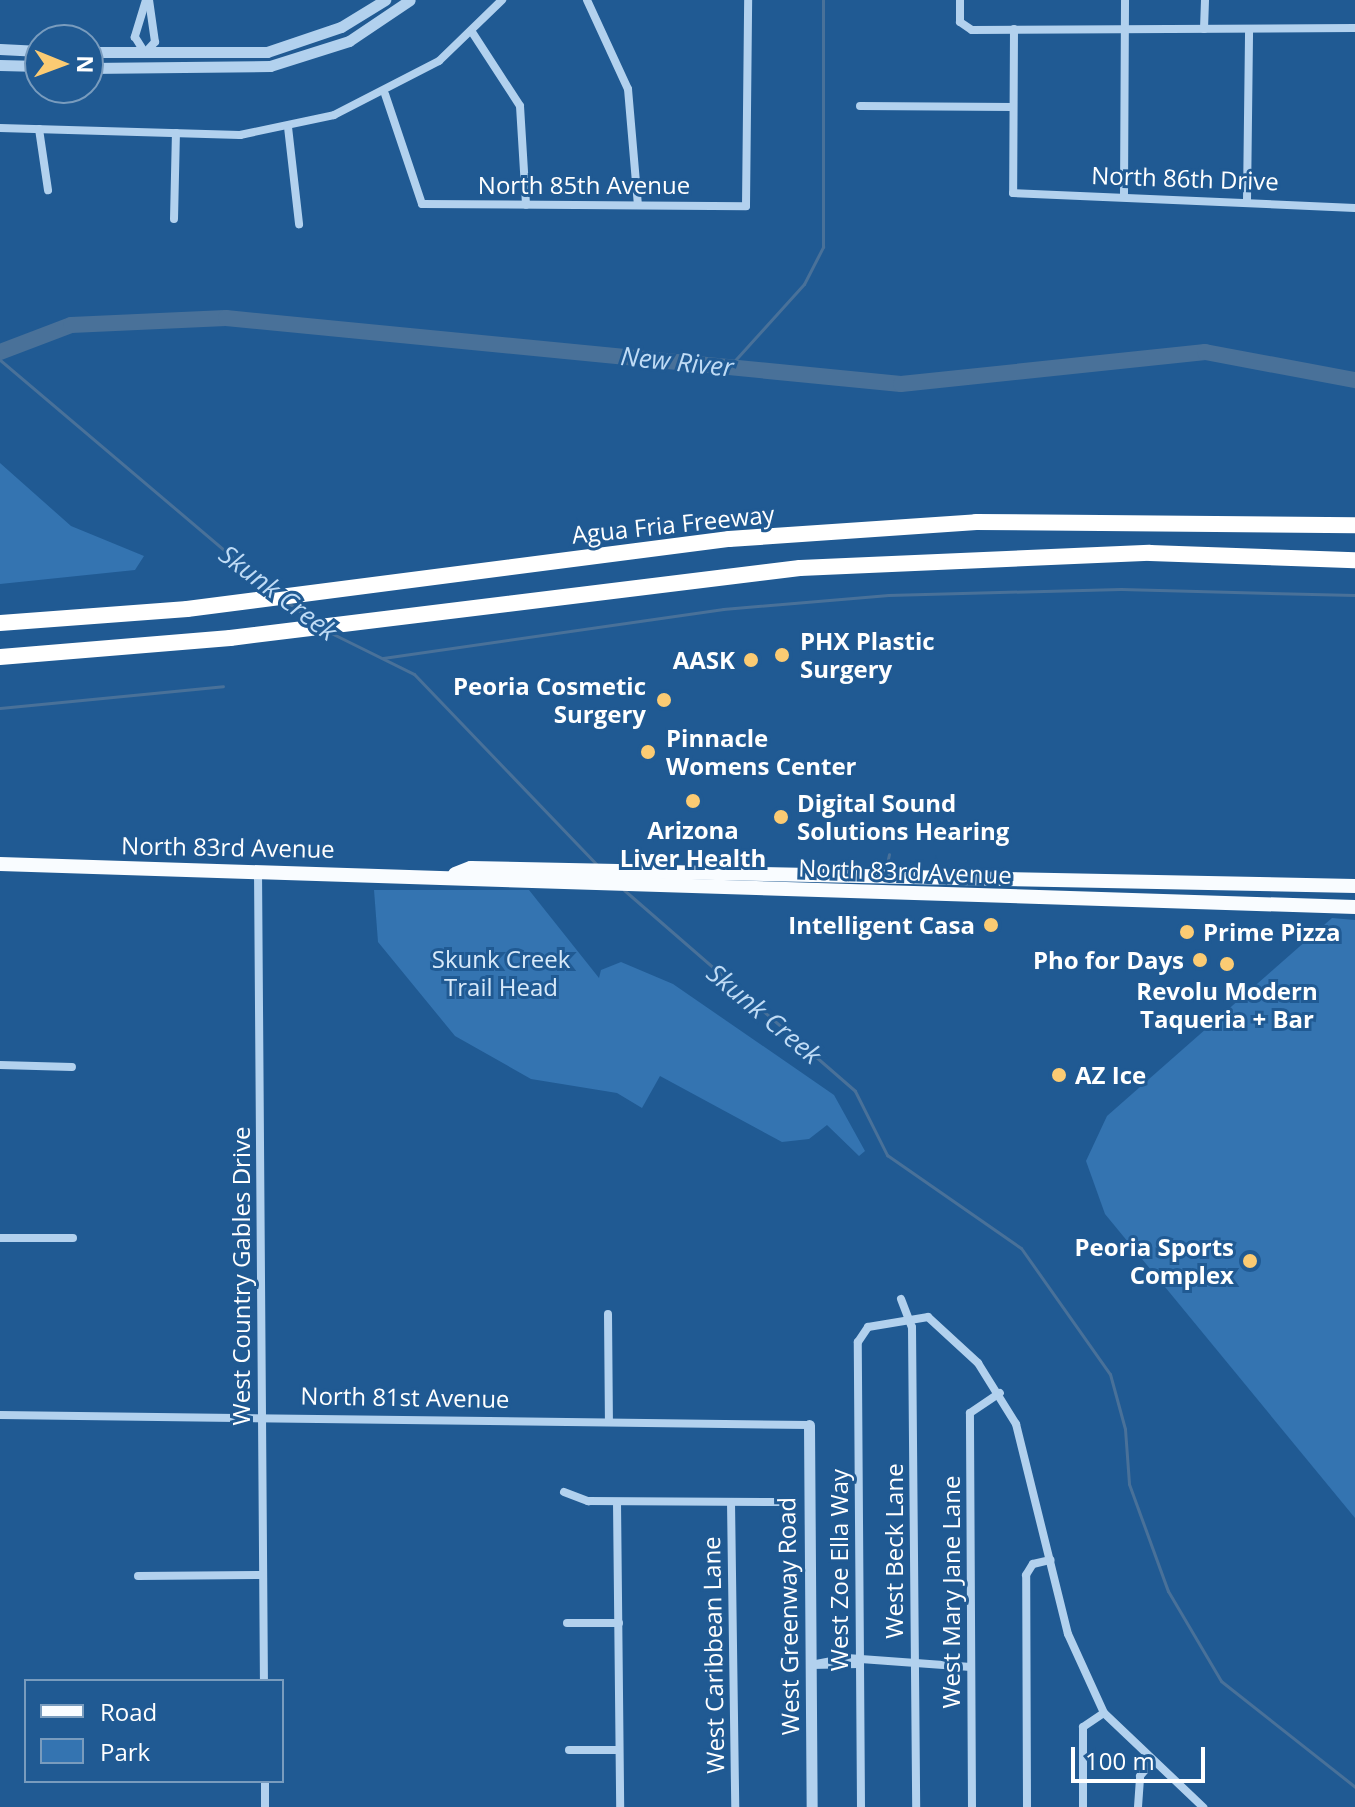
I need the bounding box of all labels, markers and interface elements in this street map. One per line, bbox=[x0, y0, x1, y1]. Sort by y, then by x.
north arrow bbox=[24, 24, 104, 104]
text: N bbox=[71, 55, 101, 74]
street label: North 86th Drive bbox=[1091, 160, 1279, 196]
street label: North 85th Avenue bbox=[478, 171, 690, 199]
water label: New River bbox=[619, 341, 735, 383]
street label: Agua Fria Freeway bbox=[570, 499, 776, 549]
water label: Skunk Creek bbox=[213, 539, 343, 647]
place label: PHX Plastic Surgery bbox=[800, 627, 935, 683]
marker: PHX Plastic Surgery bbox=[771, 644, 793, 666]
place label: AASK bbox=[673, 646, 735, 674]
marker: AASK bbox=[742, 651, 760, 669]
place label: Peoria Cosmetic Surgery bbox=[453, 672, 646, 728]
marker: Peoria Cosmetic Surgery bbox=[653, 689, 675, 711]
place label: Pinnacle Womens Center bbox=[666, 724, 856, 780]
marker: Pinnacle Womens Center bbox=[637, 741, 659, 763]
place label: Digital Sound Solutions Hearing bbox=[797, 789, 1009, 845]
marker: Arizona Liver Health bbox=[682, 790, 704, 812]
marker: Digital Sound Solutions Hearing bbox=[772, 808, 790, 826]
place label: Arizona Liver Health bbox=[620, 816, 766, 872]
street label: North 83rd Avenue bbox=[121, 831, 335, 863]
street label: North 83rd Avenue bbox=[798, 853, 1012, 889]
place label: Intelligent Casa bbox=[788, 911, 975, 939]
marker: Intelligent Casa bbox=[982, 916, 1000, 934]
place label: Prime Pizza bbox=[1203, 918, 1341, 946]
marker: Prime Pizza bbox=[1178, 923, 1196, 941]
park label: Skunk Creek Trail Head bbox=[432, 945, 570, 1001]
place label: Pho for Days bbox=[1033, 946, 1184, 974]
marker: Pho for Days bbox=[1191, 951, 1209, 969]
marker: Revolu Modern Taqueria + Bar bbox=[1218, 955, 1236, 973]
water label: Skunk Creek bbox=[701, 957, 827, 1071]
place label: Revolu Modern Taqueria + Bar bbox=[1136, 977, 1318, 1033]
place label: AZ Ice bbox=[1075, 1061, 1146, 1089]
marker: AZ Ice bbox=[1050, 1066, 1068, 1084]
street label: West Country Gables Drive bbox=[227, 1127, 255, 1425]
place label: Peoria Sports Complex bbox=[1074, 1233, 1234, 1289]
marker: Peoria Sports Complex bbox=[1241, 1252, 1259, 1270]
street label: North 81st Avenue bbox=[300, 1381, 510, 1413]
street label: West Beck Lane bbox=[880, 1463, 908, 1639]
street label: West Zoe Ella Way bbox=[825, 1469, 853, 1671]
street label: West Mary Jane Lane bbox=[937, 1475, 965, 1709]
street label: West Greenway Road bbox=[772, 1497, 804, 1735]
street label: West Caribbean Lane bbox=[697, 1536, 729, 1774]
legend bbox=[24, 1679, 284, 1783]
text: Road bbox=[100, 1695, 157, 1728]
scale bar bbox=[1075, 1731, 1209, 1781]
text: Park bbox=[100, 1735, 150, 1768]
text: 100 m bbox=[1085, 1744, 1155, 1777]

